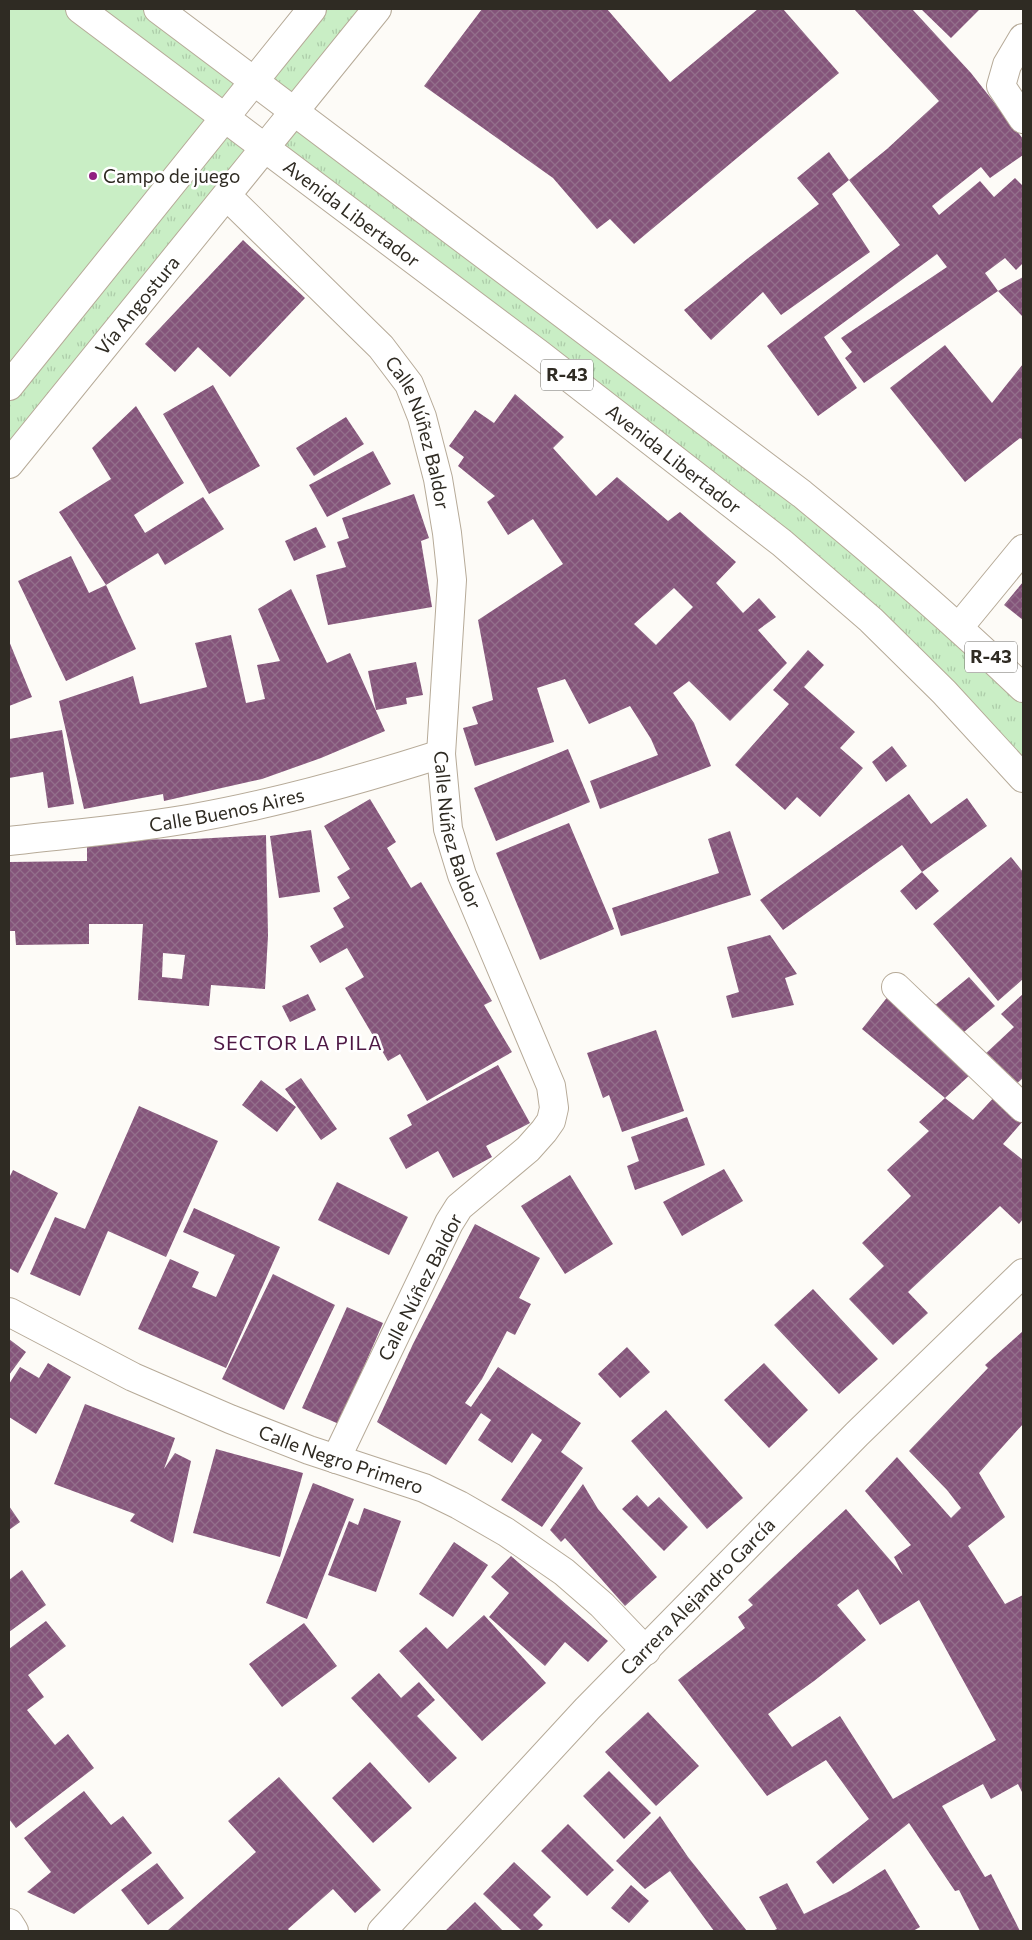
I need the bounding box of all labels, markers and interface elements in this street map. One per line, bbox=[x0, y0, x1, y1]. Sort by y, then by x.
street label: Avenida Libertador bbox=[279, 154, 425, 272]
place label: Campo de juego bbox=[103, 164, 240, 187]
marker: Campo de juego bbox=[87, 170, 99, 182]
street label: Vía Angostura bbox=[90, 251, 184, 359]
street label: Calle Núñez Baldor bbox=[381, 351, 455, 511]
road number: R-43 bbox=[541, 360, 593, 390]
street label: Avenida Libertador bbox=[602, 399, 746, 518]
road number: R-43 bbox=[965, 642, 1017, 672]
street label: Calle Núñez Baldor bbox=[430, 750, 487, 913]
street label: Calle Buenos Aires bbox=[148, 782, 306, 836]
district label: SECTOR LA PILA bbox=[213, 1030, 383, 1054]
street label: Calle Núñez Baldor bbox=[373, 1209, 467, 1364]
street label: Calle Negro Primero bbox=[256, 1419, 427, 1498]
street label: Carrera Alejandro García bbox=[615, 1513, 779, 1679]

